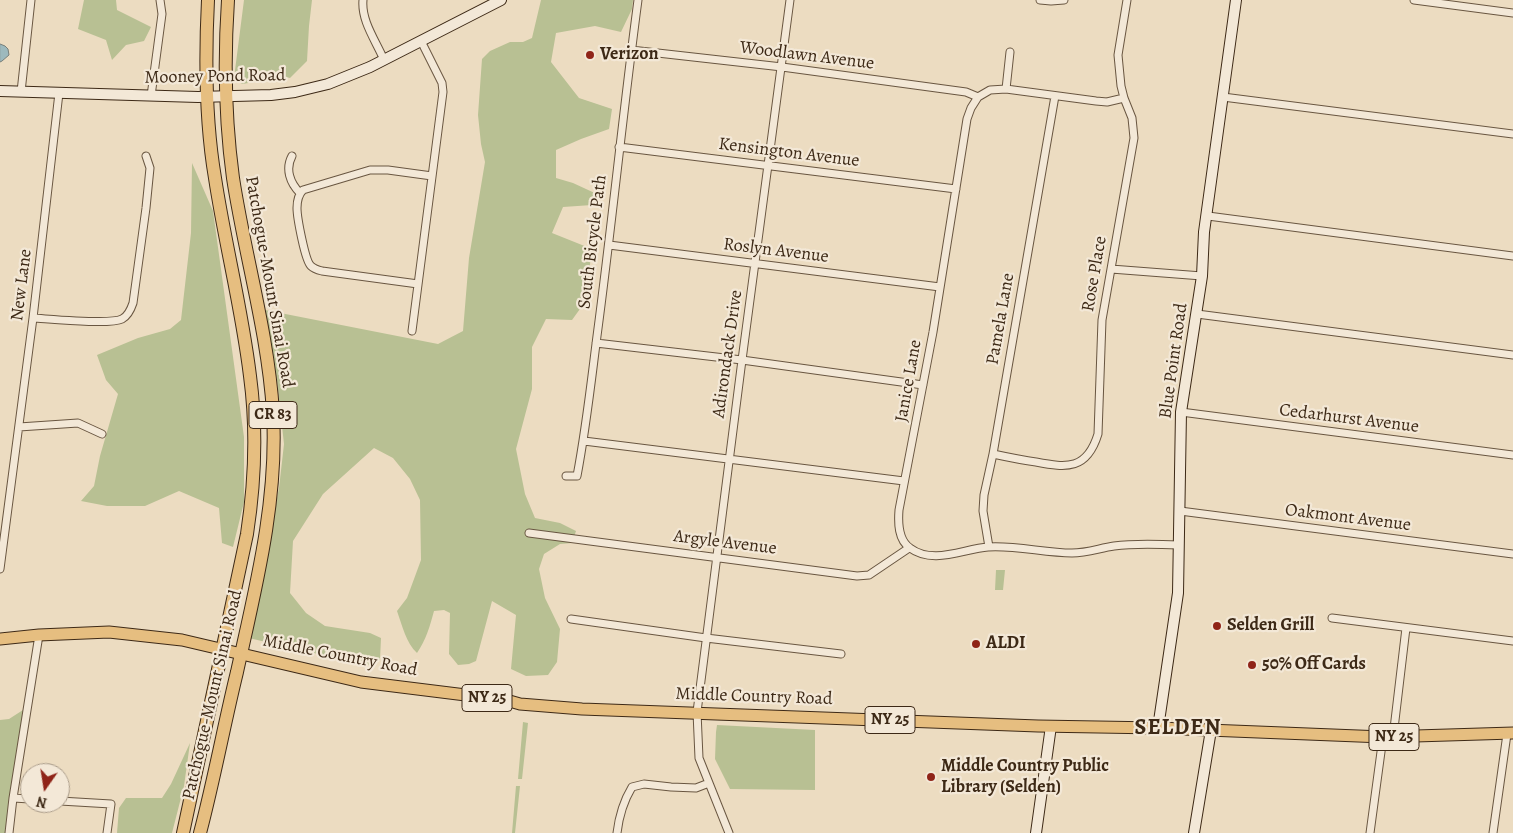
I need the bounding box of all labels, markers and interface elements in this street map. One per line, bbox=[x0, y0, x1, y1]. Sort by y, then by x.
street label: Woodlawn Avenue bbox=[739, 37, 875, 75]
place label: Verizon bbox=[600, 44, 659, 66]
marker: Verizon bbox=[584, 49, 596, 61]
street label: Mooney Pond Road bbox=[144, 65, 286, 89]
street label: Kensington Avenue bbox=[717, 134, 861, 172]
street label: Patchogue-Mount Sinai Road bbox=[240, 174, 298, 390]
street label: South Bicycle Path bbox=[574, 174, 612, 310]
street label: Roslyn Avenue bbox=[722, 234, 830, 268]
street label: Rose Place bbox=[1078, 235, 1112, 313]
street label: New Lane bbox=[7, 248, 37, 322]
street label: Pamela Lane bbox=[982, 271, 1020, 367]
street label: Adirondack Drive bbox=[708, 289, 748, 419]
street label: Blue Point Road bbox=[1155, 302, 1193, 420]
street label: Janice Lane bbox=[891, 338, 927, 424]
street label: Cedarhurst Avenue bbox=[1278, 400, 1420, 438]
road number: CR 83 bbox=[249, 402, 297, 428]
street label: Oakmont Avenue bbox=[1284, 500, 1412, 536]
street label: Argyle Avenue bbox=[672, 526, 778, 560]
street label: Patchogue-Mount Sinai Road bbox=[178, 588, 248, 802]
place label: Selden Grill bbox=[1227, 615, 1314, 637]
marker: Selden Grill bbox=[1211, 620, 1223, 632]
street label: Middle Country Road bbox=[261, 630, 419, 682]
place label: ALDI bbox=[986, 633, 1026, 655]
marker: ALDI bbox=[970, 638, 982, 650]
place label: 50% Off Cards bbox=[1262, 654, 1366, 676]
marker: 50% Off Cards bbox=[1246, 659, 1258, 671]
street label: Middle Country Road bbox=[675, 683, 833, 711]
road number: NY 25 bbox=[462, 684, 512, 711]
road number: NY 25 bbox=[865, 706, 915, 734]
district label: SELDEN bbox=[1134, 716, 1222, 742]
road number: NY 25 bbox=[1369, 724, 1419, 750]
place label: Middle Country Public Library (Selden) bbox=[941, 756, 1109, 799]
north arrow bbox=[20, 763, 70, 813]
marker: Middle Country Public Library (Selden) bbox=[925, 771, 937, 783]
text: N bbox=[35, 792, 49, 813]

